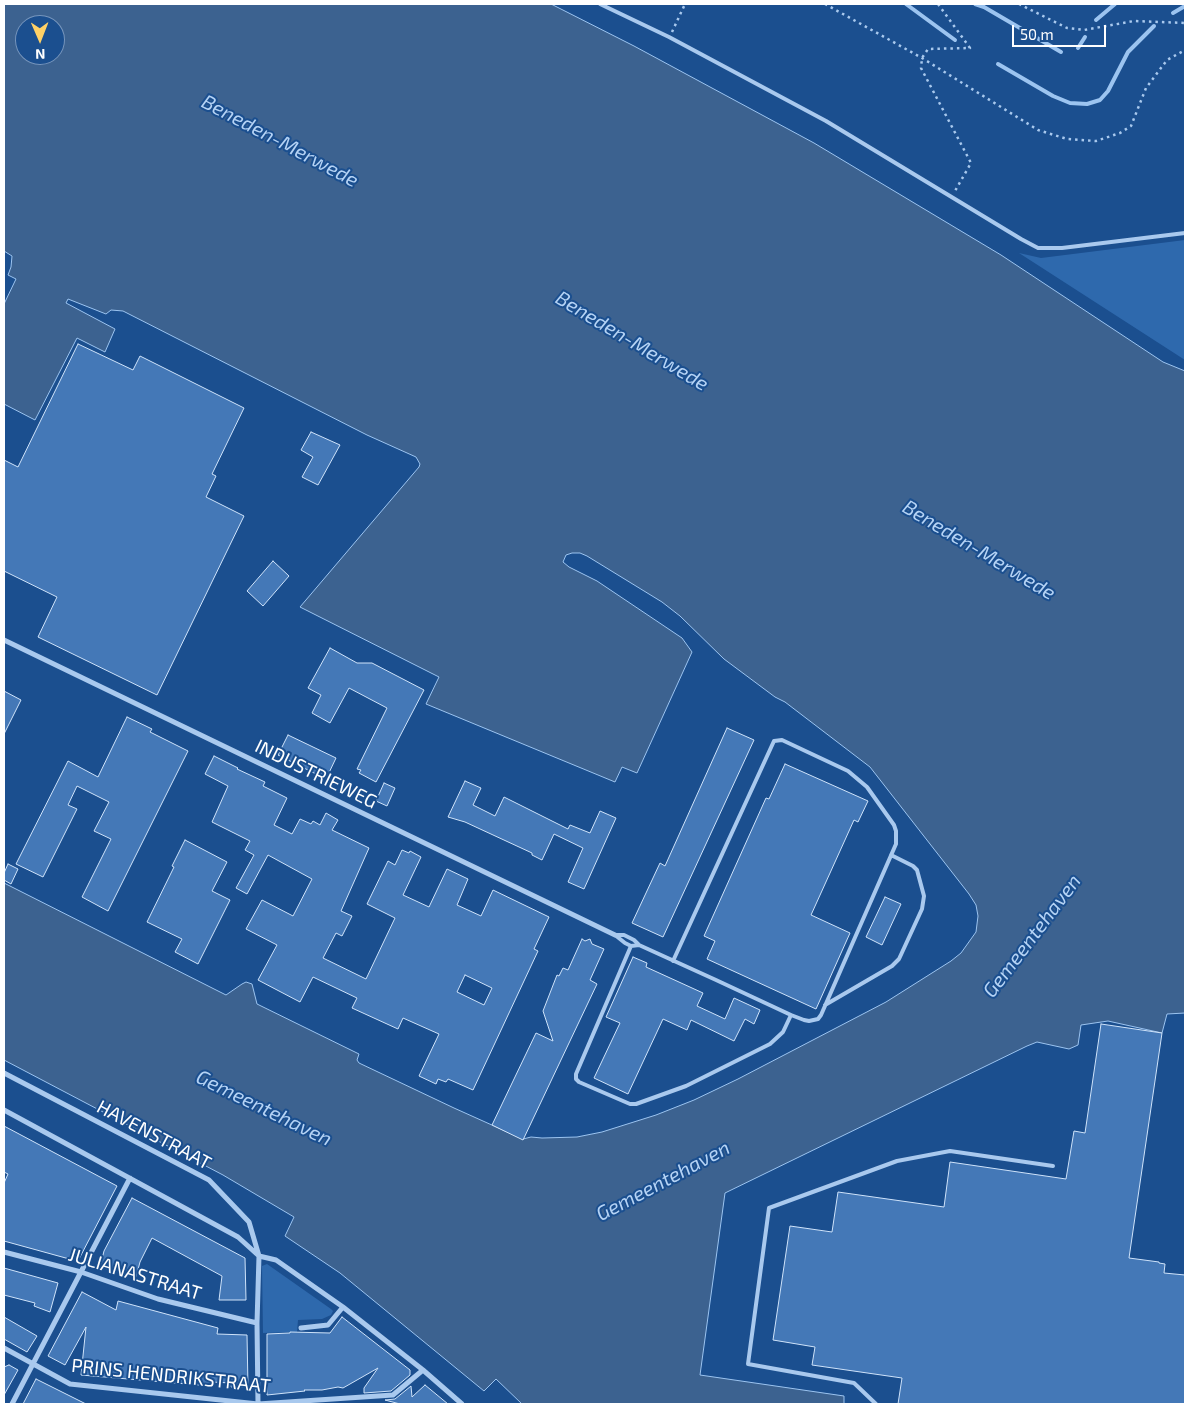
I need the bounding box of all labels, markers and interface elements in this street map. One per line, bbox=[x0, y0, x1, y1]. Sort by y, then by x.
north arrow bbox=[15, 15, 65, 65]
scale bar bbox=[1014, 15, 1108, 47]
text: 50 m bbox=[1020, 25, 1054, 43]
text: N bbox=[35, 46, 45, 63]
water label: Beneden-Merwede bbox=[197, 90, 363, 192]
water label: Beneden-Merwede bbox=[551, 286, 713, 396]
water label: Beneden-Merwede bbox=[898, 495, 1060, 605]
street label: INDUSTRIEWEG bbox=[251, 735, 381, 813]
water label: Gemeentehaven bbox=[978, 870, 1086, 1002]
water label: Gemeentehaven bbox=[192, 1065, 336, 1151]
street label: HAVENSTRAAT bbox=[93, 1095, 215, 1175]
water label: Gemeentehaven bbox=[592, 1136, 734, 1226]
street label: JULIANASTRAAT bbox=[66, 1243, 204, 1305]
street label: PRINS HENDRIKSTRAAT bbox=[70, 1354, 272, 1398]

